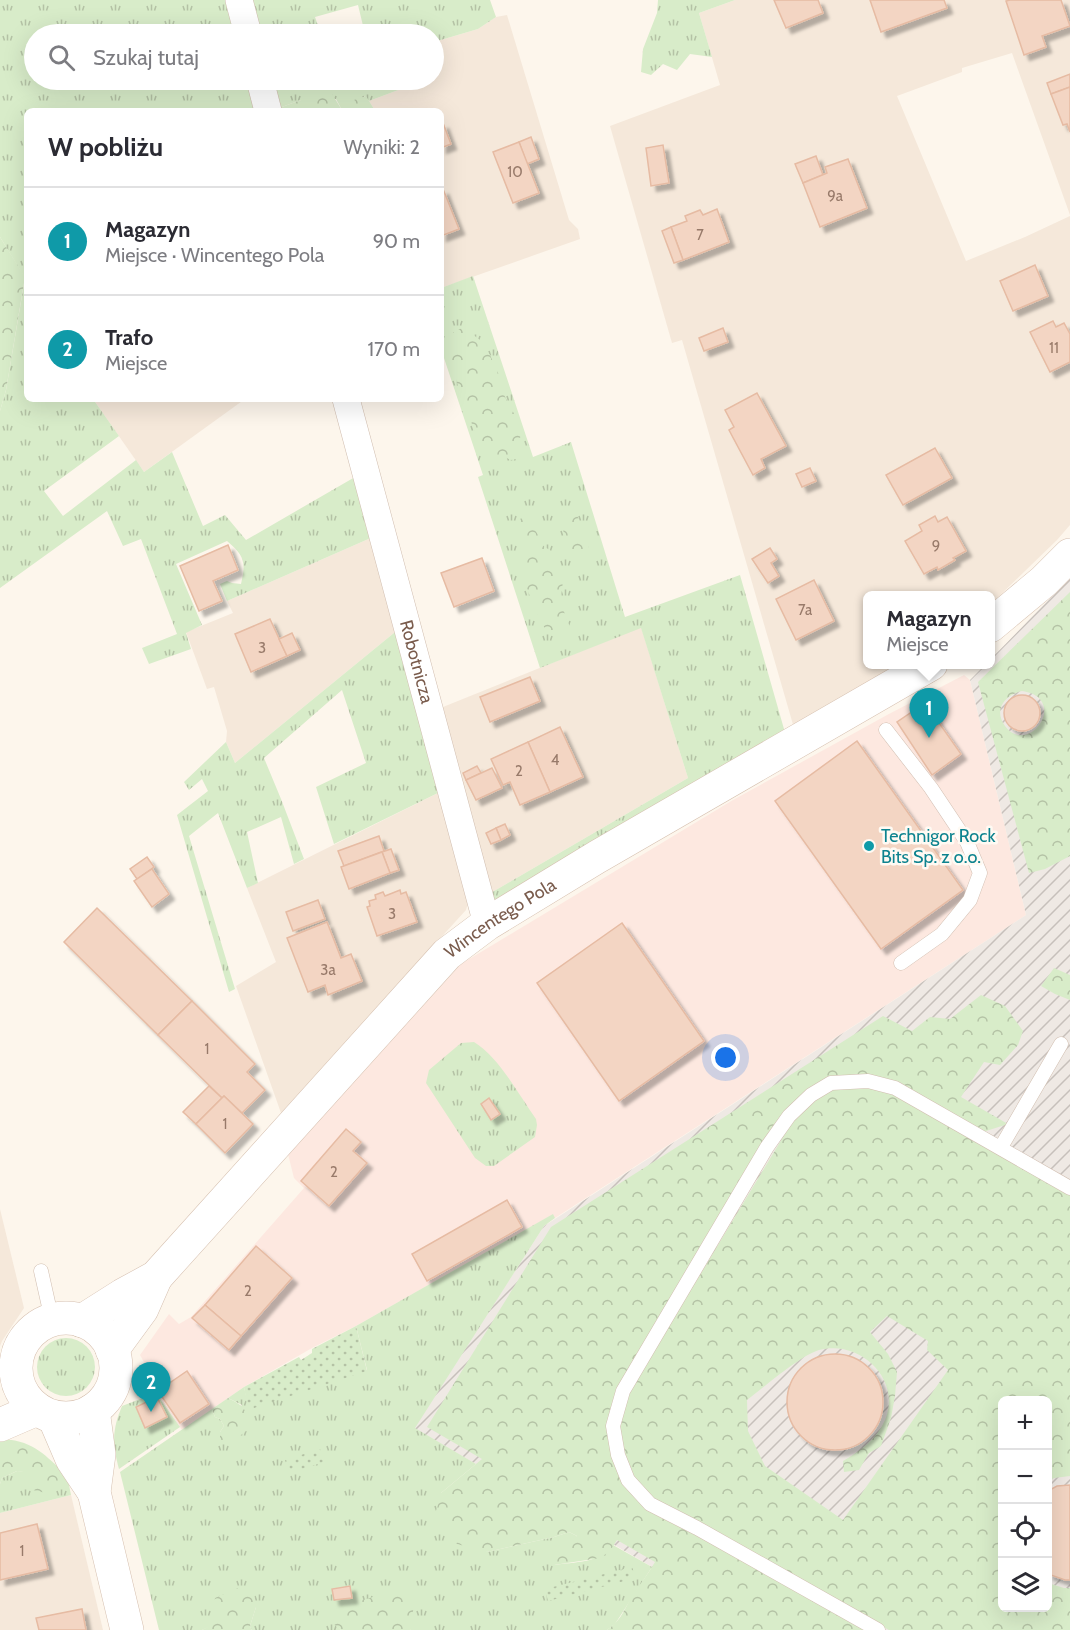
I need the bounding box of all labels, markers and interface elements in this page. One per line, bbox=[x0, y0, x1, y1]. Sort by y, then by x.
search box bbox=[24, 24, 444, 90]
icon: search bbox=[45, 41, 78, 74]
text: Szukaj tutaj bbox=[93, 44, 199, 71]
text: W pobliżu bbox=[48, 131, 163, 163]
text: Wyniki: 2 bbox=[343, 135, 420, 159]
house number: 10 bbox=[507, 163, 523, 181]
house number: 9a bbox=[827, 187, 844, 205]
text: Magazyn bbox=[105, 216, 190, 243]
house number: 7 bbox=[696, 226, 704, 244]
text: 1 bbox=[64, 229, 71, 253]
text: 90 m bbox=[373, 229, 420, 253]
text: Miejsce · Wincentego Pola bbox=[105, 243, 324, 267]
text: Trafo bbox=[105, 324, 153, 351]
text: 2 bbox=[62, 337, 73, 361]
text: 170 m bbox=[368, 337, 420, 361]
house number: 11 bbox=[1049, 339, 1059, 357]
text: Miejsce bbox=[105, 351, 167, 375]
house number: 9 bbox=[932, 537, 940, 555]
popup bbox=[863, 591, 995, 669]
house number: 7a bbox=[798, 601, 813, 619]
text: Magazyn bbox=[886, 605, 972, 632]
street label: Robotnicza bbox=[395, 618, 438, 706]
text: Miejsce bbox=[886, 632, 948, 656]
house number: 3 bbox=[258, 639, 266, 657]
pin: 1 bbox=[910, 688, 948, 738]
house number: 4 bbox=[551, 751, 560, 769]
house number: 2 bbox=[515, 762, 523, 780]
place label: Technigor Rock Bits Sp. z o.o. bbox=[881, 825, 996, 868]
marker: Technigor Rock Bits Sp. z o.o. bbox=[862, 839, 876, 853]
street label: Wincentego Pola bbox=[440, 874, 560, 963]
house number: 3 bbox=[388, 905, 396, 923]
house number: 3a bbox=[320, 961, 336, 979]
house number: 1 bbox=[205, 1040, 209, 1058]
your location bbox=[711, 1043, 740, 1072]
house number: 1 bbox=[223, 1115, 227, 1133]
house number: 2 bbox=[330, 1163, 338, 1181]
house number: 2 bbox=[244, 1282, 252, 1300]
pin: 2 bbox=[132, 1362, 170, 1412]
map controls bbox=[998, 1396, 1052, 1612]
button: + bbox=[998, 1396, 1052, 1450]
button: − bbox=[998, 1450, 1052, 1504]
button: locate bbox=[998, 1504, 1052, 1558]
house number: 1 bbox=[20, 1542, 24, 1560]
button: layers bbox=[998, 1558, 1052, 1612]

